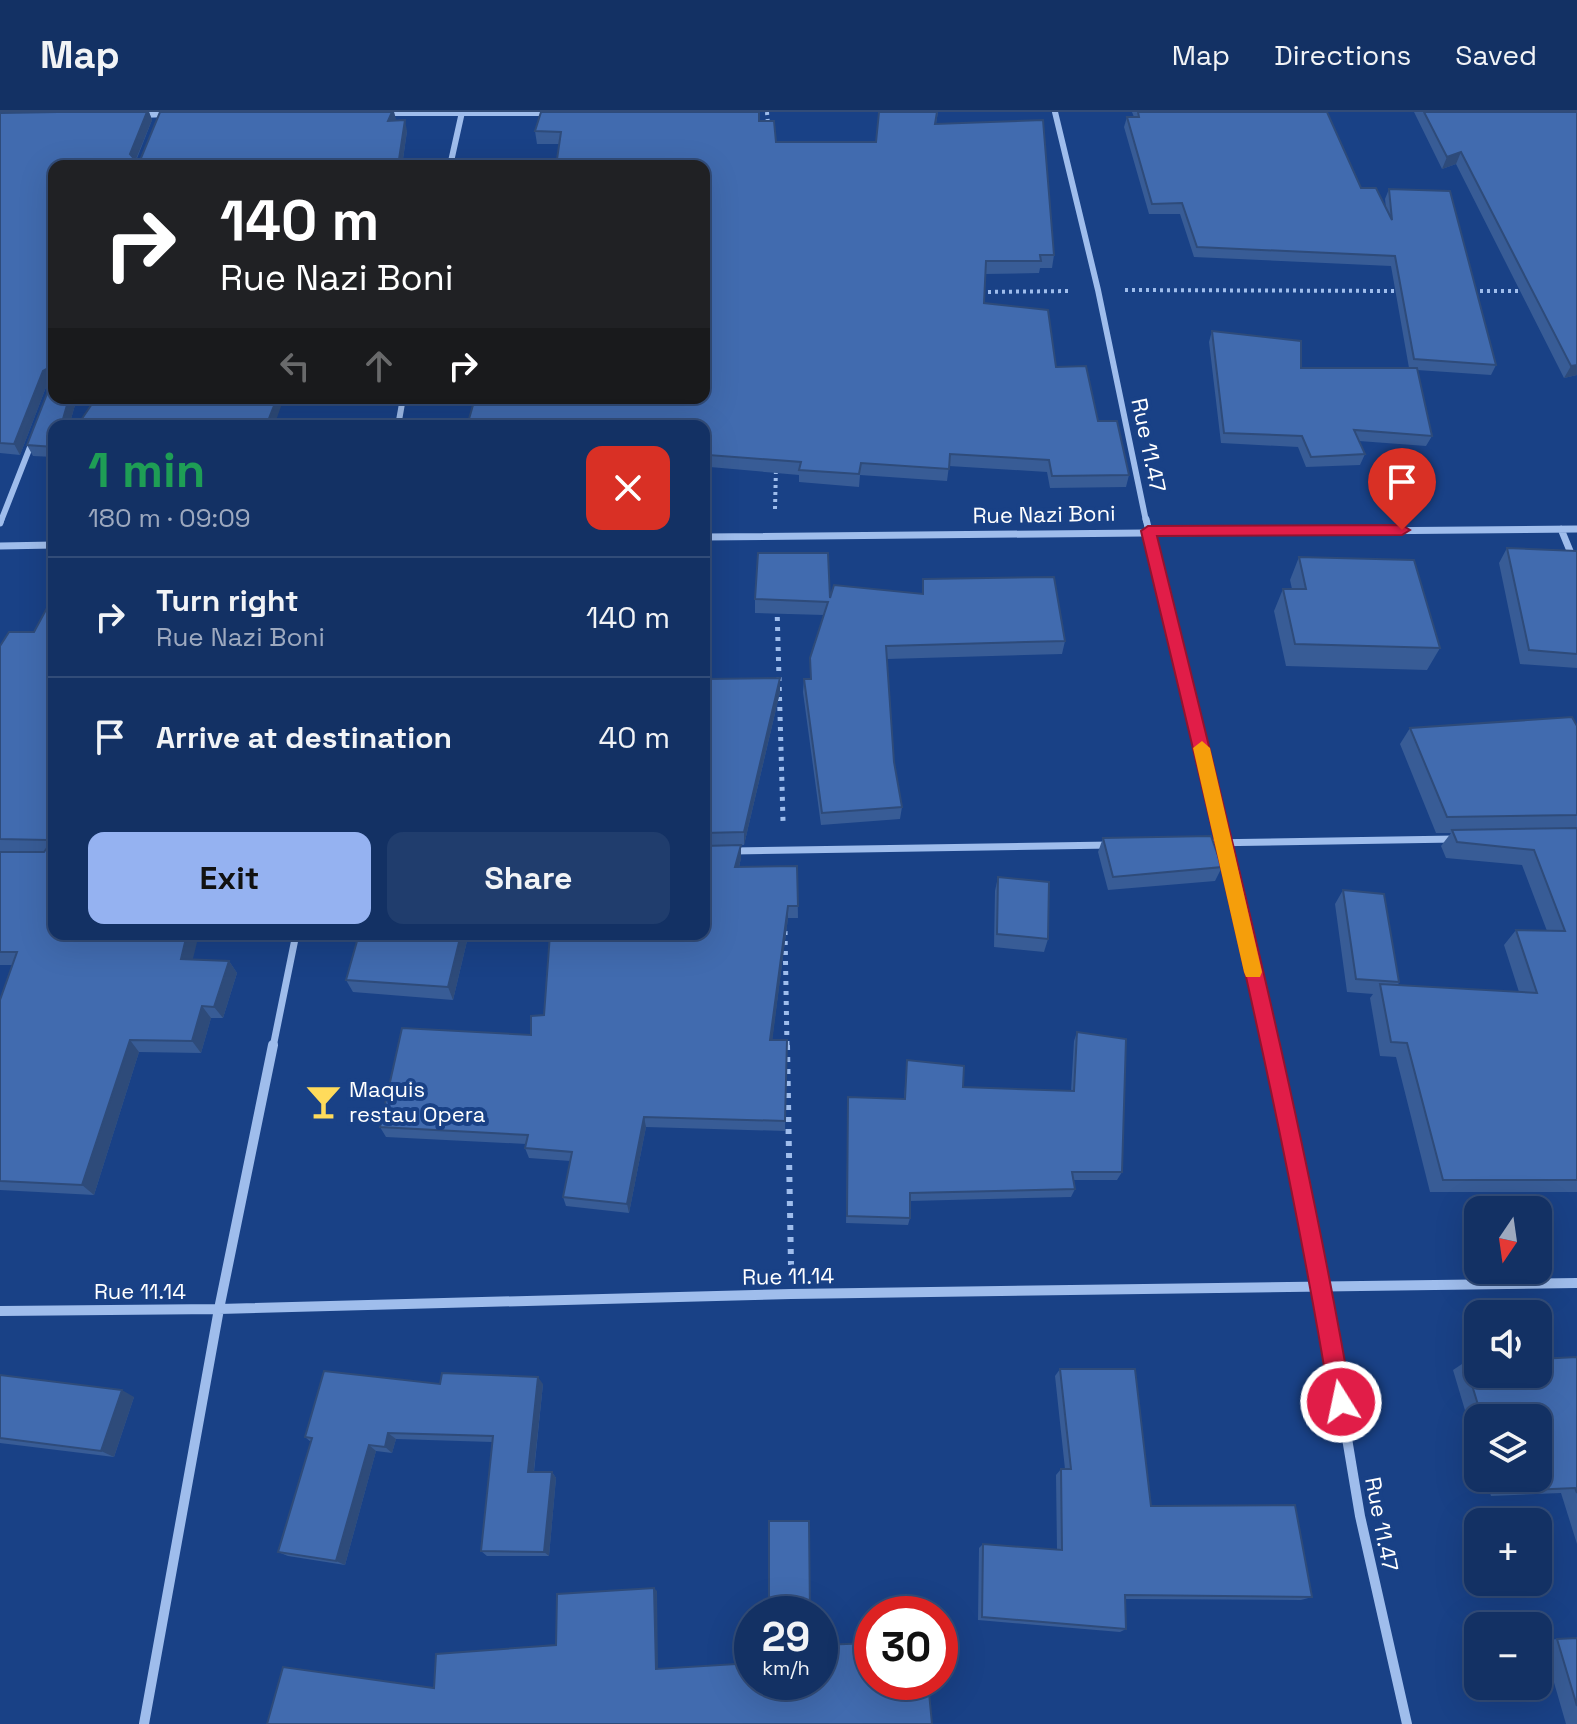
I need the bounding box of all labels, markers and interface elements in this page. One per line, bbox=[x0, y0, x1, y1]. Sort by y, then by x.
text: Map bbox=[40, 31, 120, 79]
text: Map bbox=[1172, 37, 1230, 73]
text: Directions bbox=[1274, 37, 1411, 73]
text: Saved bbox=[1455, 37, 1537, 73]
text: 140 m bbox=[220, 185, 379, 256]
icon: right bbox=[88, 192, 192, 296]
text: Rue Nazi Boni bbox=[220, 255, 454, 301]
icon: left bbox=[273, 344, 317, 388]
icon: ahead bbox=[357, 344, 401, 388]
icon: right bbox=[441, 344, 485, 388]
street label: Rue 11.47 bbox=[1125, 395, 1173, 495]
text: 1 min bbox=[88, 440, 205, 501]
button: close bbox=[586, 446, 670, 530]
pin bbox=[1368, 448, 1436, 530]
icon: arrive bbox=[1380, 460, 1424, 504]
street label: Rue Nazi Boni bbox=[972, 499, 1116, 529]
text: 180 m · 09:09 bbox=[88, 501, 251, 535]
text: Turn right bbox=[156, 581, 299, 620]
icon: right bbox=[88, 595, 132, 639]
text: 140 m bbox=[586, 598, 670, 637]
text: Rue Nazi Boni bbox=[156, 620, 325, 654]
icon: arrive bbox=[88, 715, 132, 759]
text: Arrive at destination bbox=[156, 718, 452, 757]
text: 40 m bbox=[599, 718, 670, 757]
button: Exit bbox=[88, 832, 371, 924]
button: Share bbox=[387, 832, 670, 924]
place label: Maquis restau Opera bbox=[349, 1075, 486, 1128]
bar icon: Maquis restau Opera bbox=[304, 1083, 342, 1121]
north arrow bbox=[1464, 1196, 1552, 1284]
map controls bbox=[1464, 1196, 1552, 1700]
street label: Rue 11.14 bbox=[742, 1261, 834, 1291]
street label: Rue 11.14 bbox=[94, 1277, 186, 1305]
button: sound bbox=[1464, 1300, 1552, 1388]
position arrow bbox=[1299, 1360, 1383, 1444]
button: layers bbox=[1464, 1404, 1552, 1492]
street label: Rue 11.47 bbox=[1359, 1474, 1405, 1574]
button: + bbox=[1464, 1508, 1552, 1596]
speed limit sign: 30 bbox=[854, 1596, 958, 1700]
text: 29 bbox=[762, 1612, 810, 1663]
button: − bbox=[1464, 1612, 1552, 1700]
text: km/h bbox=[762, 1655, 810, 1681]

